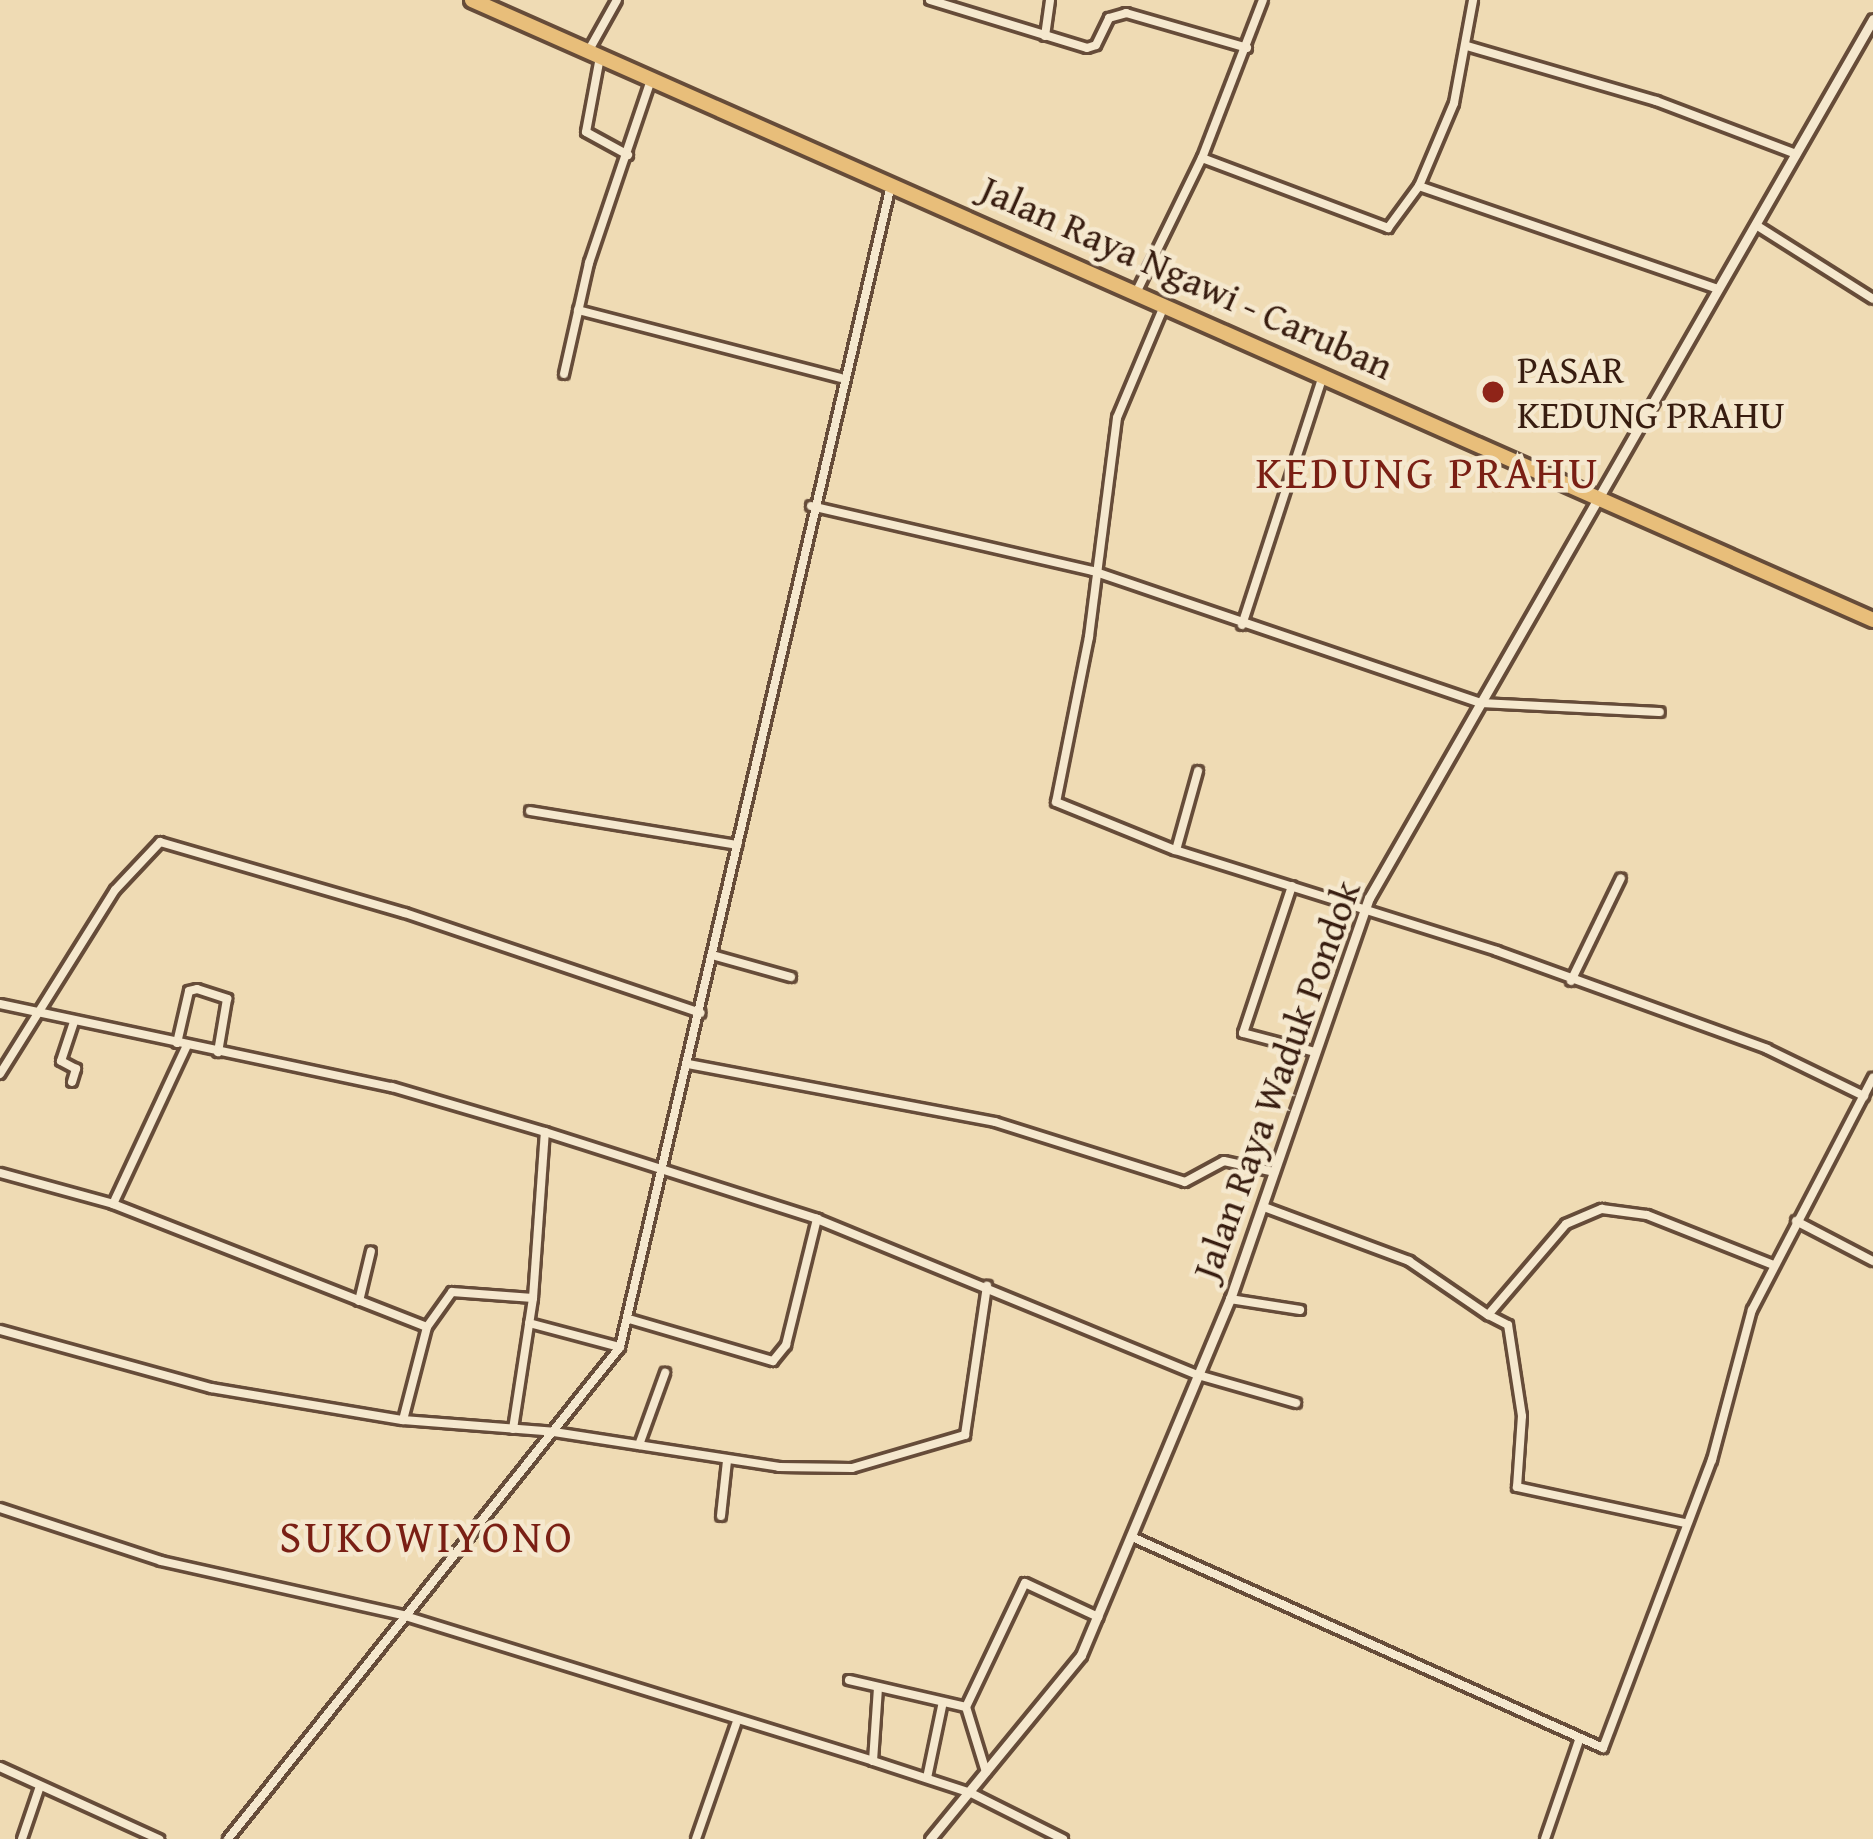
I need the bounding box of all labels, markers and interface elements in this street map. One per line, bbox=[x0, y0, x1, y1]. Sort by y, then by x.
street label: Jalan Raya Ngawi - Caruban bbox=[973, 165, 1401, 389]
place label: PASAR KEDUNG PRAHU bbox=[1517, 347, 1785, 438]
marker: PASAR KEDUNG PRAHU bbox=[1480, 379, 1506, 405]
district label: KEDUNG PRAHU bbox=[1255, 445, 1601, 499]
street label: Jalan Raya Waduk Pondok bbox=[1182, 874, 1370, 1286]
district label: SUKOWIYONO bbox=[279, 1509, 575, 1563]

